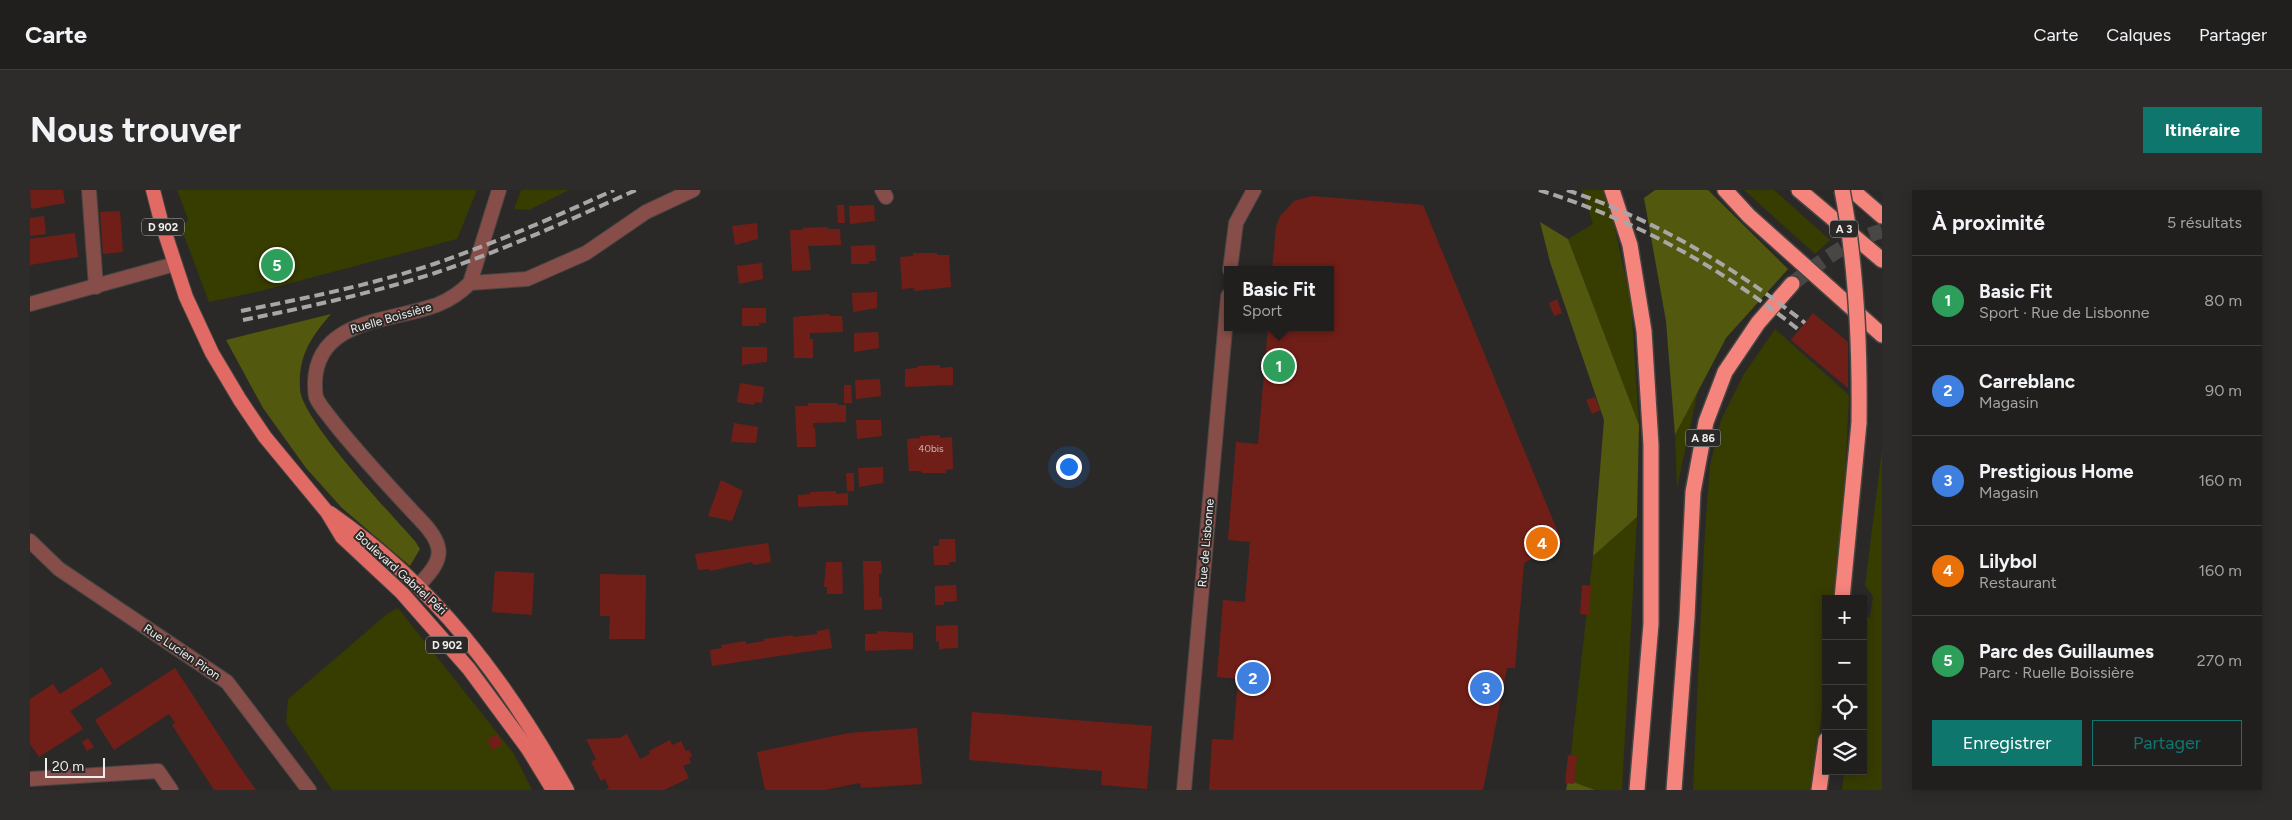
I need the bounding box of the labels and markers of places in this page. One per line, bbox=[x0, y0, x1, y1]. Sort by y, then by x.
pin: 5 bbox=[261, 246, 293, 284]
pin: 1 bbox=[1263, 347, 1295, 385]
pin: 4 bbox=[1526, 524, 1558, 562]
pin: 2 bbox=[1237, 659, 1269, 697]
pin: 3 bbox=[1470, 669, 1502, 707]

